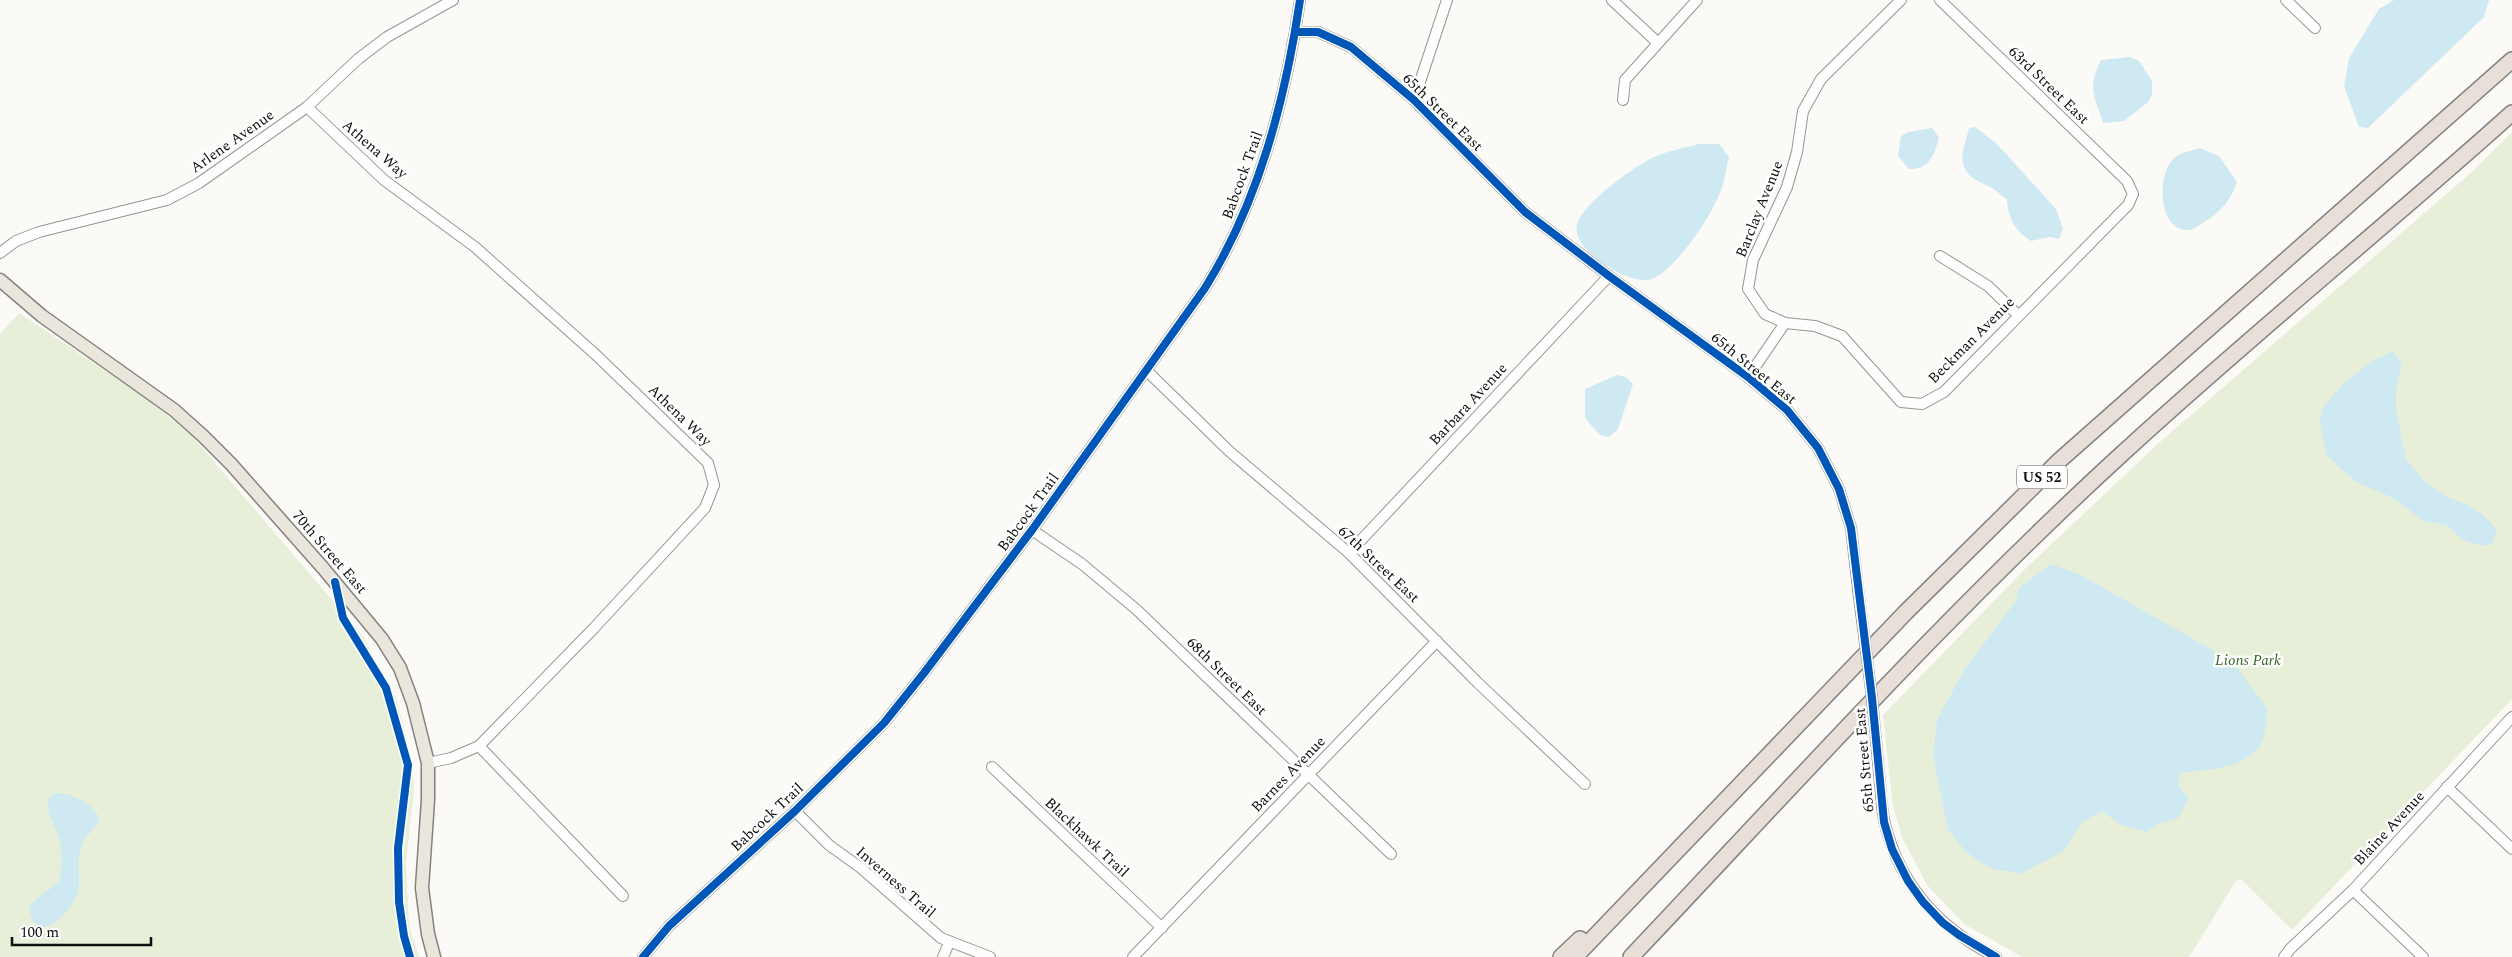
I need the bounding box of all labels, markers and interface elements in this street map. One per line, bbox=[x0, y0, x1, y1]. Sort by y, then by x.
street label: 63rd Street East bbox=[2003, 41, 2094, 130]
street label: 65th Street East bbox=[1397, 68, 1488, 157]
street label: Arlene Avenue bbox=[185, 104, 279, 179]
street label: Athena Way bbox=[337, 114, 413, 185]
street label: Babcock Trail bbox=[1216, 128, 1269, 223]
street label: Barclay Avenue bbox=[1730, 157, 1789, 261]
street label: Beckman Avenue bbox=[1923, 292, 2020, 389]
street label: 65th Street East bbox=[1706, 327, 1802, 410]
street label: Barbara Avenue bbox=[1424, 358, 1513, 451]
street label: Athena Way bbox=[643, 379, 717, 452]
road number: US 52 bbox=[2017, 466, 2067, 488]
street label: Babcock Trail bbox=[992, 468, 1065, 556]
street label: 70th Street East bbox=[287, 505, 373, 599]
street label: 67th Street East bbox=[1333, 520, 1425, 608]
street label: 68th Street East bbox=[1181, 632, 1272, 721]
park label: Lions Park bbox=[2215, 649, 2281, 672]
street label: 65th Street East bbox=[1848, 707, 1881, 813]
street label: Barnes Avenue bbox=[1246, 731, 1331, 818]
street label: Babcock Trail bbox=[726, 777, 809, 857]
street label: Blaine Avenue bbox=[2348, 786, 2430, 871]
street label: Blackhawk Trail bbox=[1039, 792, 1134, 883]
street label: Inverness Trail bbox=[851, 841, 941, 924]
scale bar bbox=[12, 914, 151, 946]
text: 100 m bbox=[20, 921, 59, 944]

